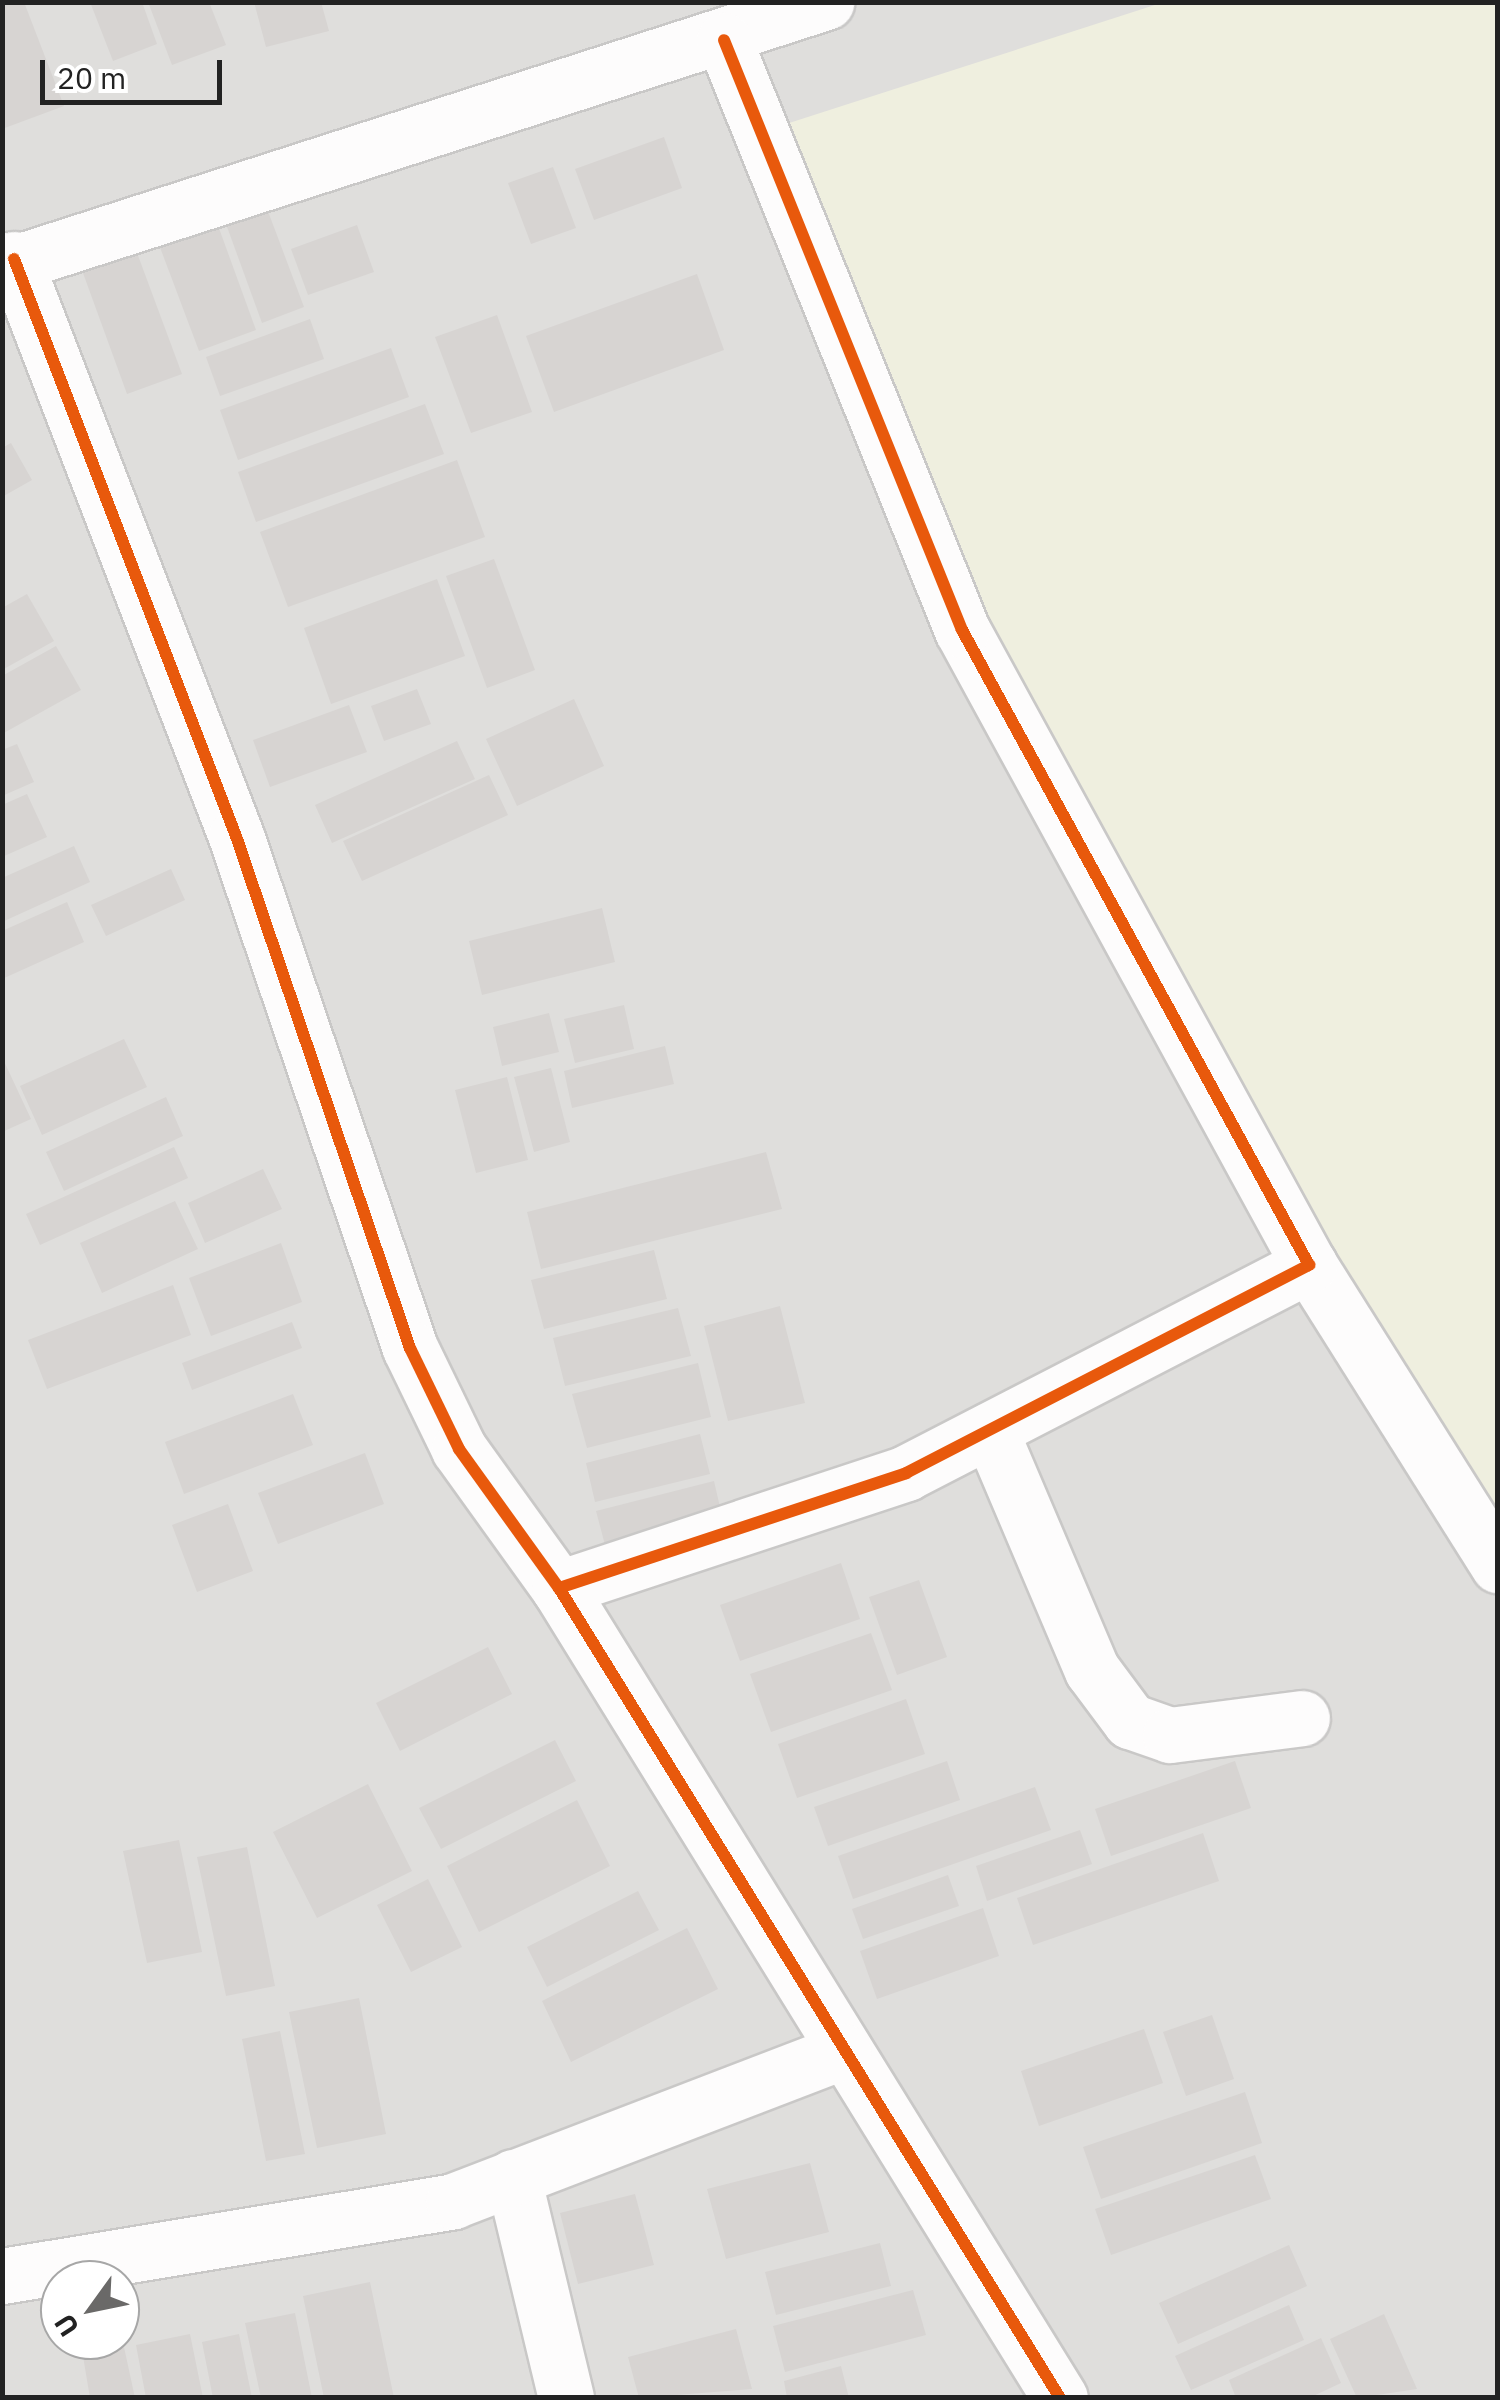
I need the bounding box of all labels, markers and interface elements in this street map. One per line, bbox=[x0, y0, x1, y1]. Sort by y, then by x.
scale bar bbox=[45, 40, 228, 102]
text: 20 m bbox=[57, 58, 126, 97]
north arrow bbox=[40, 2260, 140, 2360]
text: U bbox=[45, 2307, 87, 2344]

